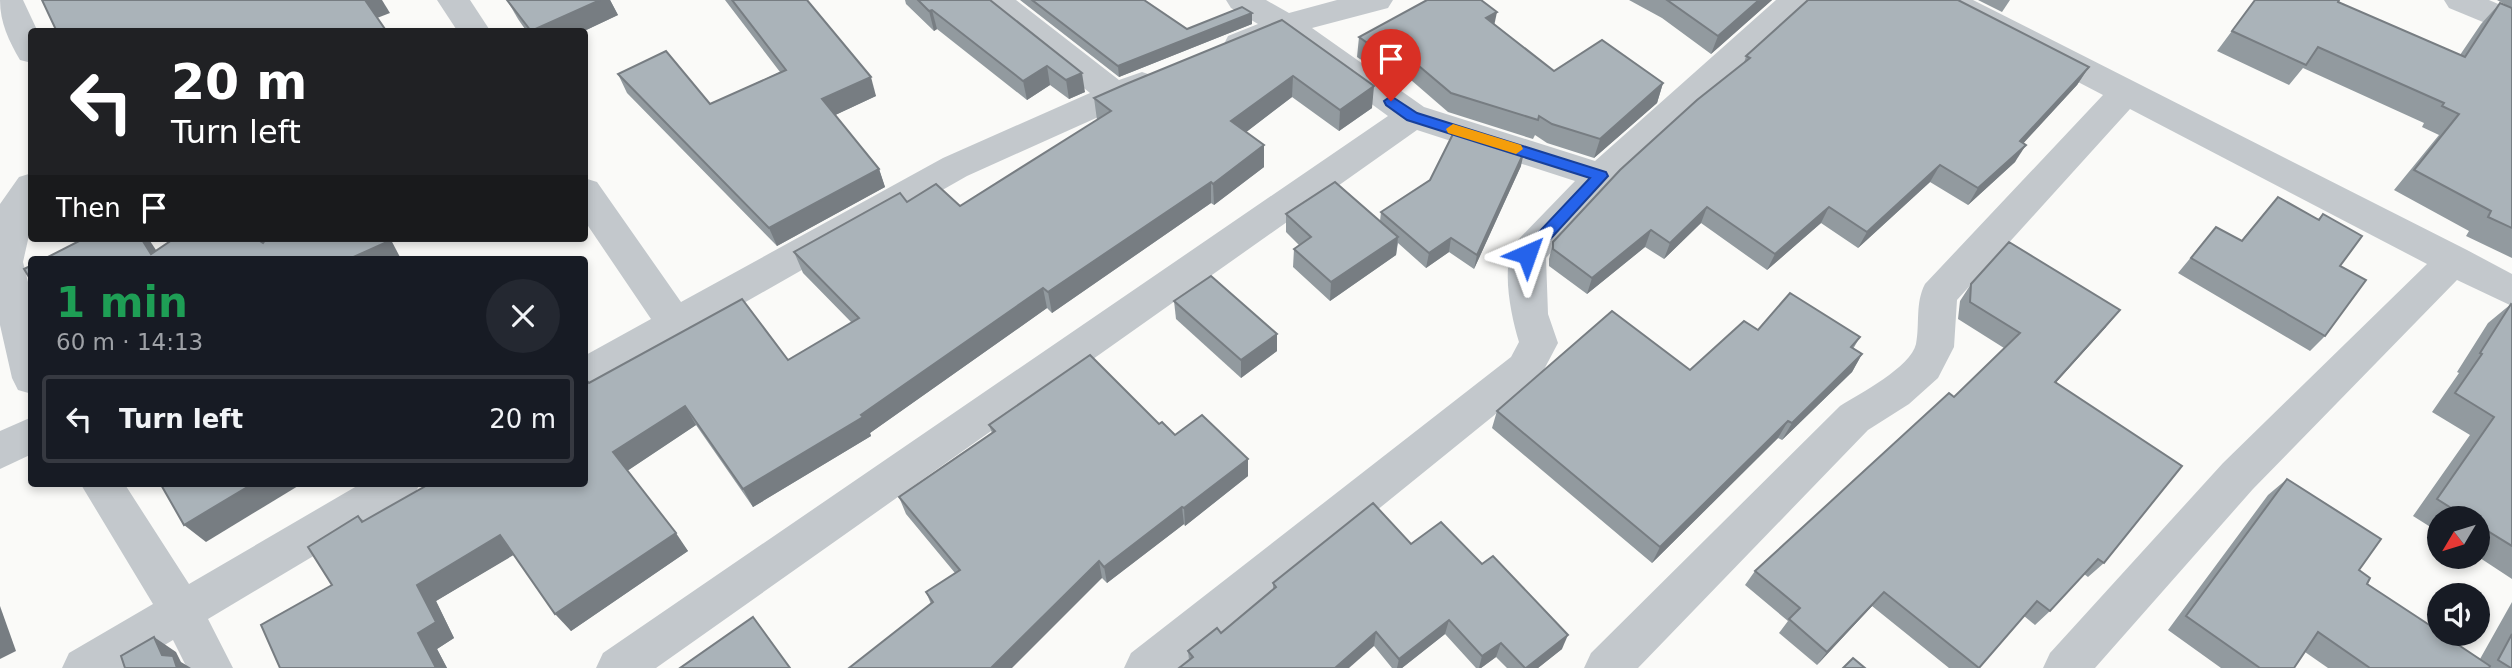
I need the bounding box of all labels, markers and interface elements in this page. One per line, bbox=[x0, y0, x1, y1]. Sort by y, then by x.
pin bbox=[1361, 29, 1421, 101]
icon: arrive bbox=[1372, 40, 1410, 78]
text: 20 m bbox=[171, 54, 307, 111]
icon: left bbox=[56, 56, 147, 147]
text: Turn left bbox=[171, 113, 301, 151]
icon: arrive bbox=[135, 189, 173, 227]
text: Then bbox=[56, 193, 121, 223]
position arrow bbox=[1490, 217, 1564, 291]
text: 1 min bbox=[56, 278, 188, 327]
button: close bbox=[486, 279, 560, 353]
text: 60 m · 14:13 bbox=[56, 329, 203, 355]
icon: left bbox=[60, 400, 98, 438]
text: Turn left bbox=[119, 404, 243, 434]
text: 20 m bbox=[489, 404, 556, 434]
north arrow bbox=[2427, 506, 2490, 569]
map controls bbox=[2427, 506, 2490, 646]
button: sound bbox=[2427, 583, 2490, 646]

